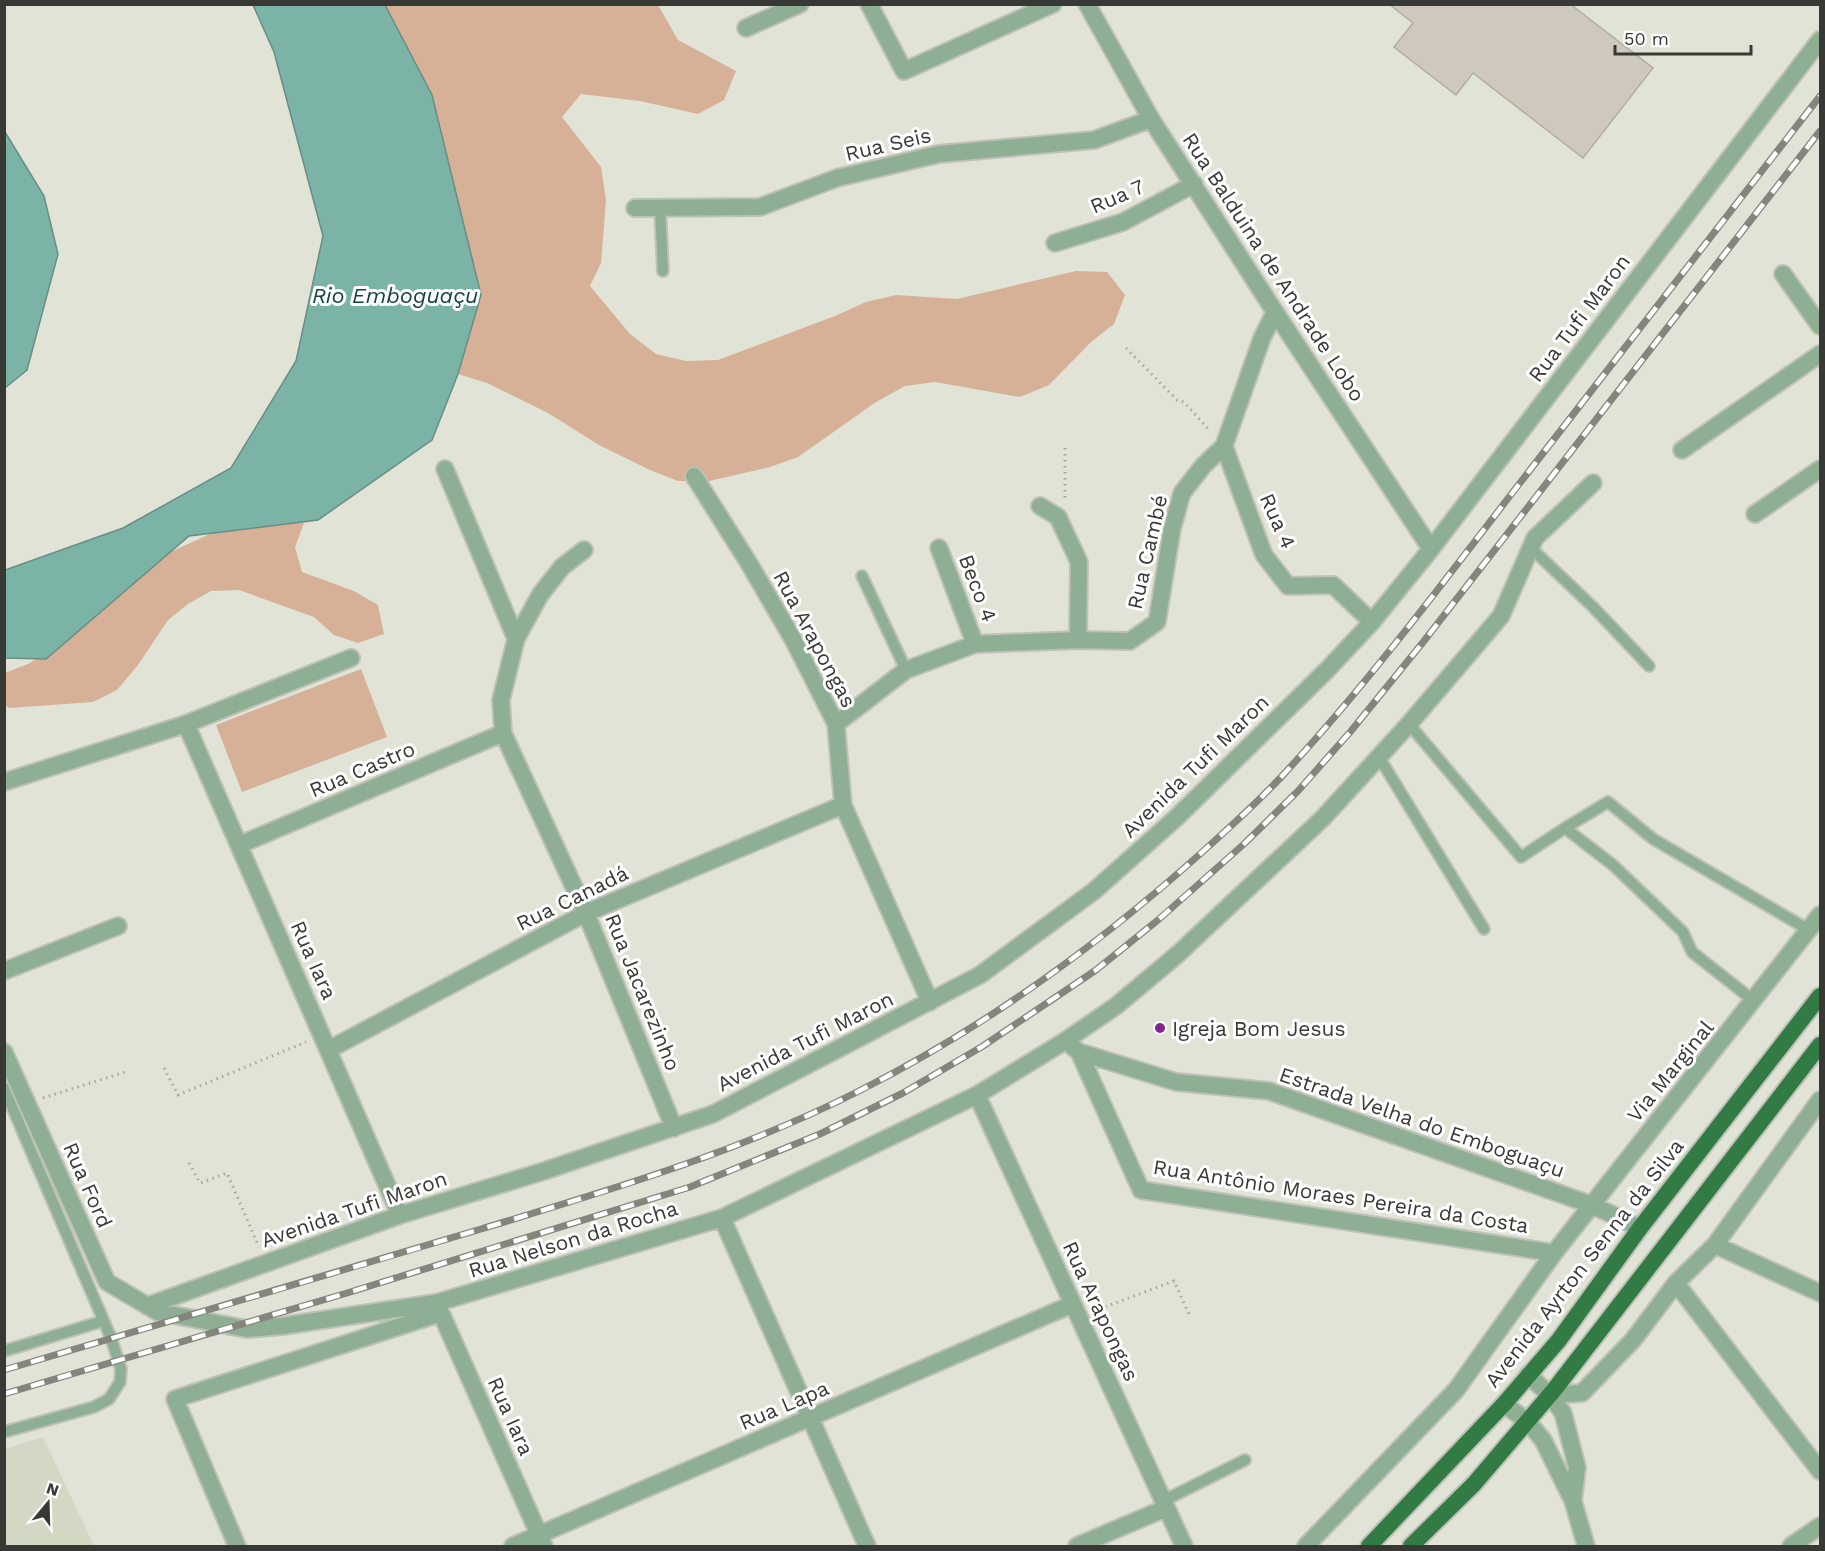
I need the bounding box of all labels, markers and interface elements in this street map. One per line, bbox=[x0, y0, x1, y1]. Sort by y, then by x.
scale bar bbox=[1615, 18, 1752, 56]
text: 50 m bbox=[1624, 28, 1669, 49]
street label: Rua Seis bbox=[843, 122, 933, 166]
street label: Rua Balduina de Andrade Lobo bbox=[1178, 128, 1370, 406]
street label: Rua 7 bbox=[1086, 173, 1148, 218]
street label: Rua Tufi Maron bbox=[1523, 249, 1635, 387]
water label: Rio Emboguaçu bbox=[312, 283, 478, 308]
street label: Rua 4 bbox=[1255, 489, 1301, 553]
street label: Rua Cambé bbox=[1122, 492, 1172, 612]
street label: Beco 4 bbox=[954, 551, 1002, 625]
street label: Rua Arapongas bbox=[768, 566, 862, 712]
street label: Avenida Tufi Maron bbox=[1116, 689, 1274, 843]
street label: Rua Castro bbox=[305, 736, 419, 802]
street label: Rua Canadá bbox=[512, 860, 632, 936]
street label: Rua Jacarezinho bbox=[600, 910, 686, 1074]
street label: Rua Iara bbox=[286, 917, 342, 1003]
street label: Avenida Tufi Maron bbox=[713, 986, 897, 1096]
street label: Via Marginal bbox=[1621, 1015, 1719, 1127]
place label: Igreja Bom Jesus bbox=[1172, 1016, 1346, 1041]
marker: Igreja Bom Jesus bbox=[1153, 1021, 1167, 1035]
street label: Estrada Velha do Emboguaçu bbox=[1276, 1061, 1568, 1183]
street label: Avenida Ayrton Senna da Silva bbox=[1479, 1134, 1689, 1392]
street label: Rua Ford bbox=[58, 1138, 118, 1232]
street label: Rua Antônio Moraes Pereira da Costa bbox=[1152, 1154, 1531, 1238]
street label: Avenida Tufi Maron bbox=[258, 1165, 450, 1253]
street label: Rua Nelson da Rocha bbox=[465, 1195, 681, 1283]
street label: Rua Arapongas bbox=[1058, 1237, 1144, 1385]
street label: Rua Iara bbox=[483, 1373, 539, 1459]
street label: Rua Lapa bbox=[735, 1375, 833, 1435]
north arrow bbox=[18, 1473, 78, 1533]
text: N bbox=[44, 1478, 61, 1500]

